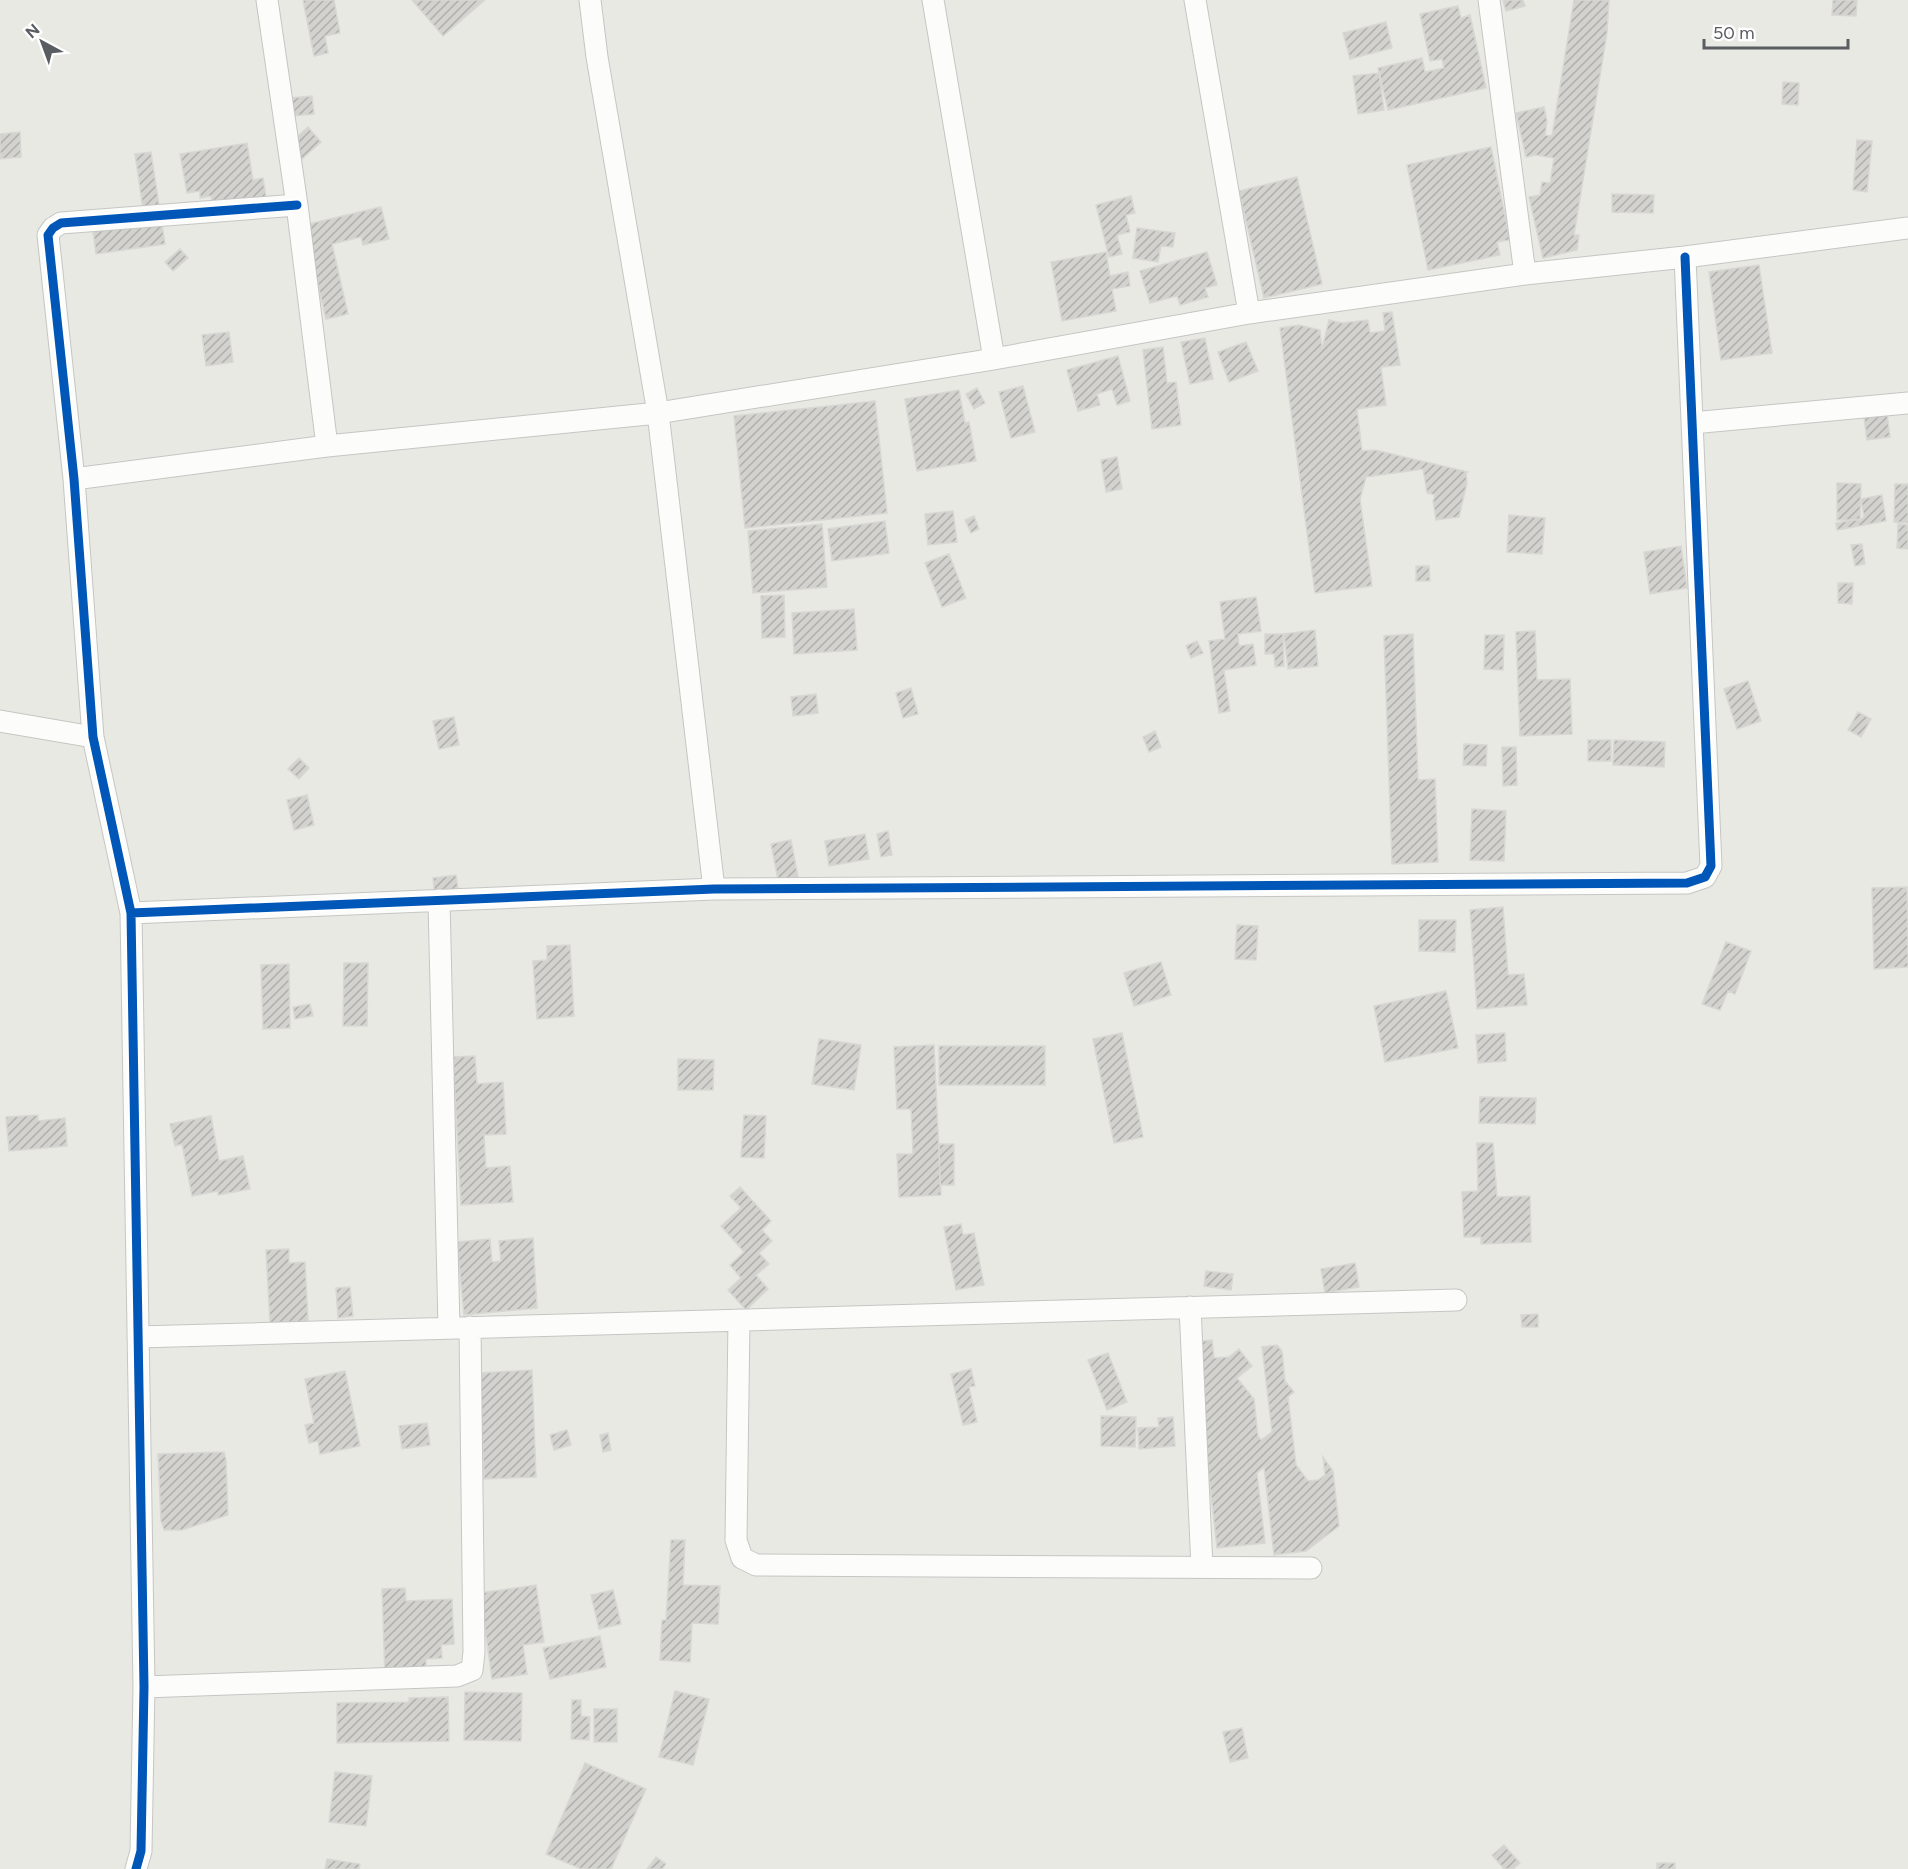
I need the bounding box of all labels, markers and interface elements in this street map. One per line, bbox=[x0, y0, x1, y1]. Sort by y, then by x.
north arrow bbox=[12, 12, 72, 72]
scale bar bbox=[1704, 12, 1848, 50]
text: N bbox=[22, 20, 43, 42]
text: 50 m bbox=[1713, 22, 1755, 44]

